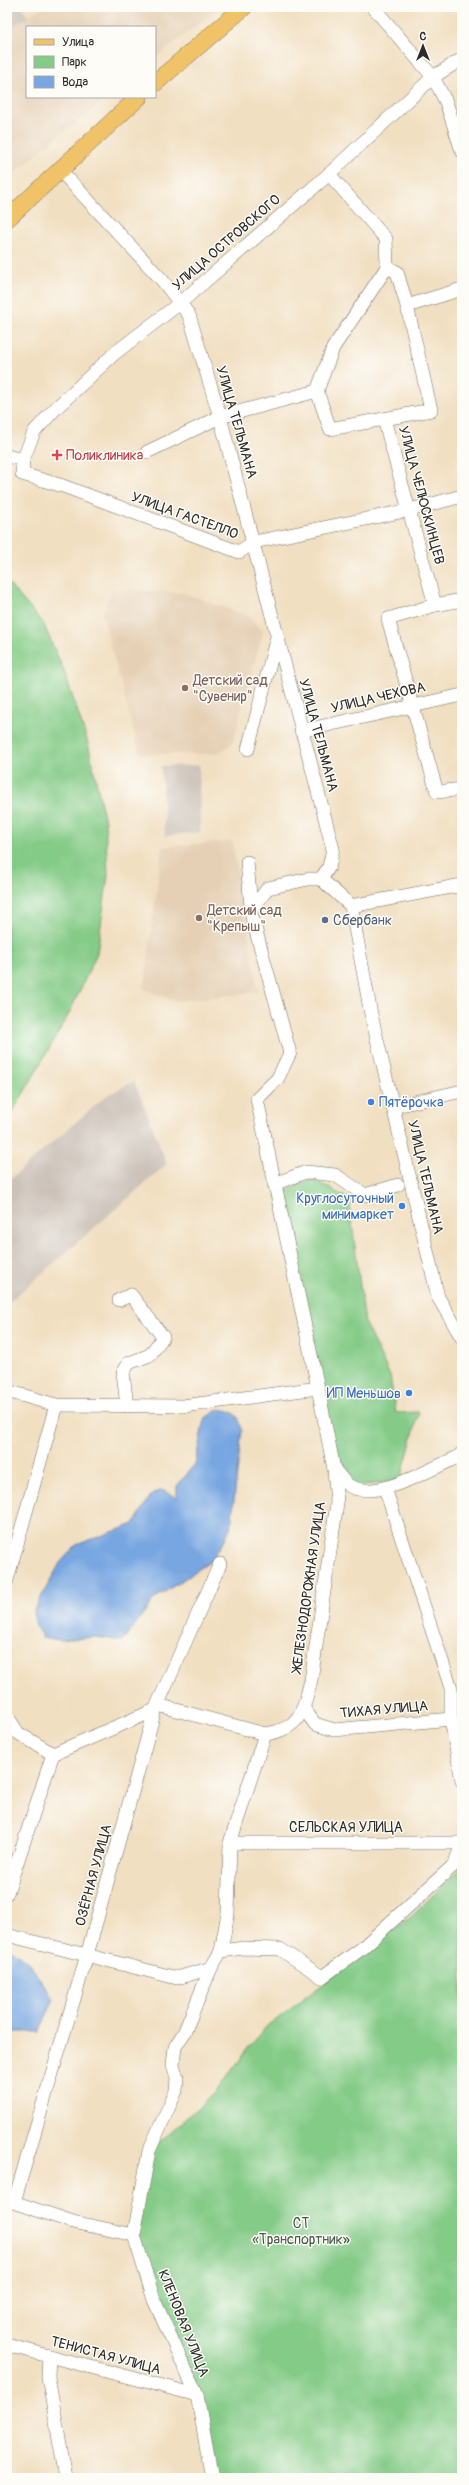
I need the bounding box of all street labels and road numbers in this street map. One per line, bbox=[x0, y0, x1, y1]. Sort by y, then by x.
street label: УЛИЦА ОСТРОВСКОГО bbox=[169, 191, 284, 294]
street label: УЛИЦА ТЕЛЬМАНА bbox=[212, 364, 261, 480]
street label: УЛИЦА ЧЕЛЮСКИНЦЕВ bbox=[395, 424, 448, 566]
street label: УЛИЦА ГАСТЕЛЛО bbox=[129, 488, 241, 543]
street label: УЛИЦА ТЕЛЬМАНА bbox=[295, 677, 342, 793]
street label: УЛИЦА ЧЕХОВА bbox=[329, 678, 427, 717]
street label: УЛИЦА ТЕЛЬМАНА bbox=[404, 1119, 447, 1236]
street label: ЖЕЛЕЗНОДОРОЖНАЯ УЛИЦА bbox=[288, 1501, 329, 1676]
street label: ТИХАЯ УЛИЦА bbox=[339, 1697, 429, 1722]
street label: СЕЛЬСКАЯ УЛИЦА bbox=[289, 1819, 403, 1836]
street label: ОЗЁРНАЯ УЛИЦА bbox=[72, 1822, 115, 1928]
street label: КЛЕНОВАЯ УЛИЦА bbox=[154, 2267, 213, 2379]
street label: ТЕНИСТАЯ УЛИЦА bbox=[49, 2333, 163, 2378]

